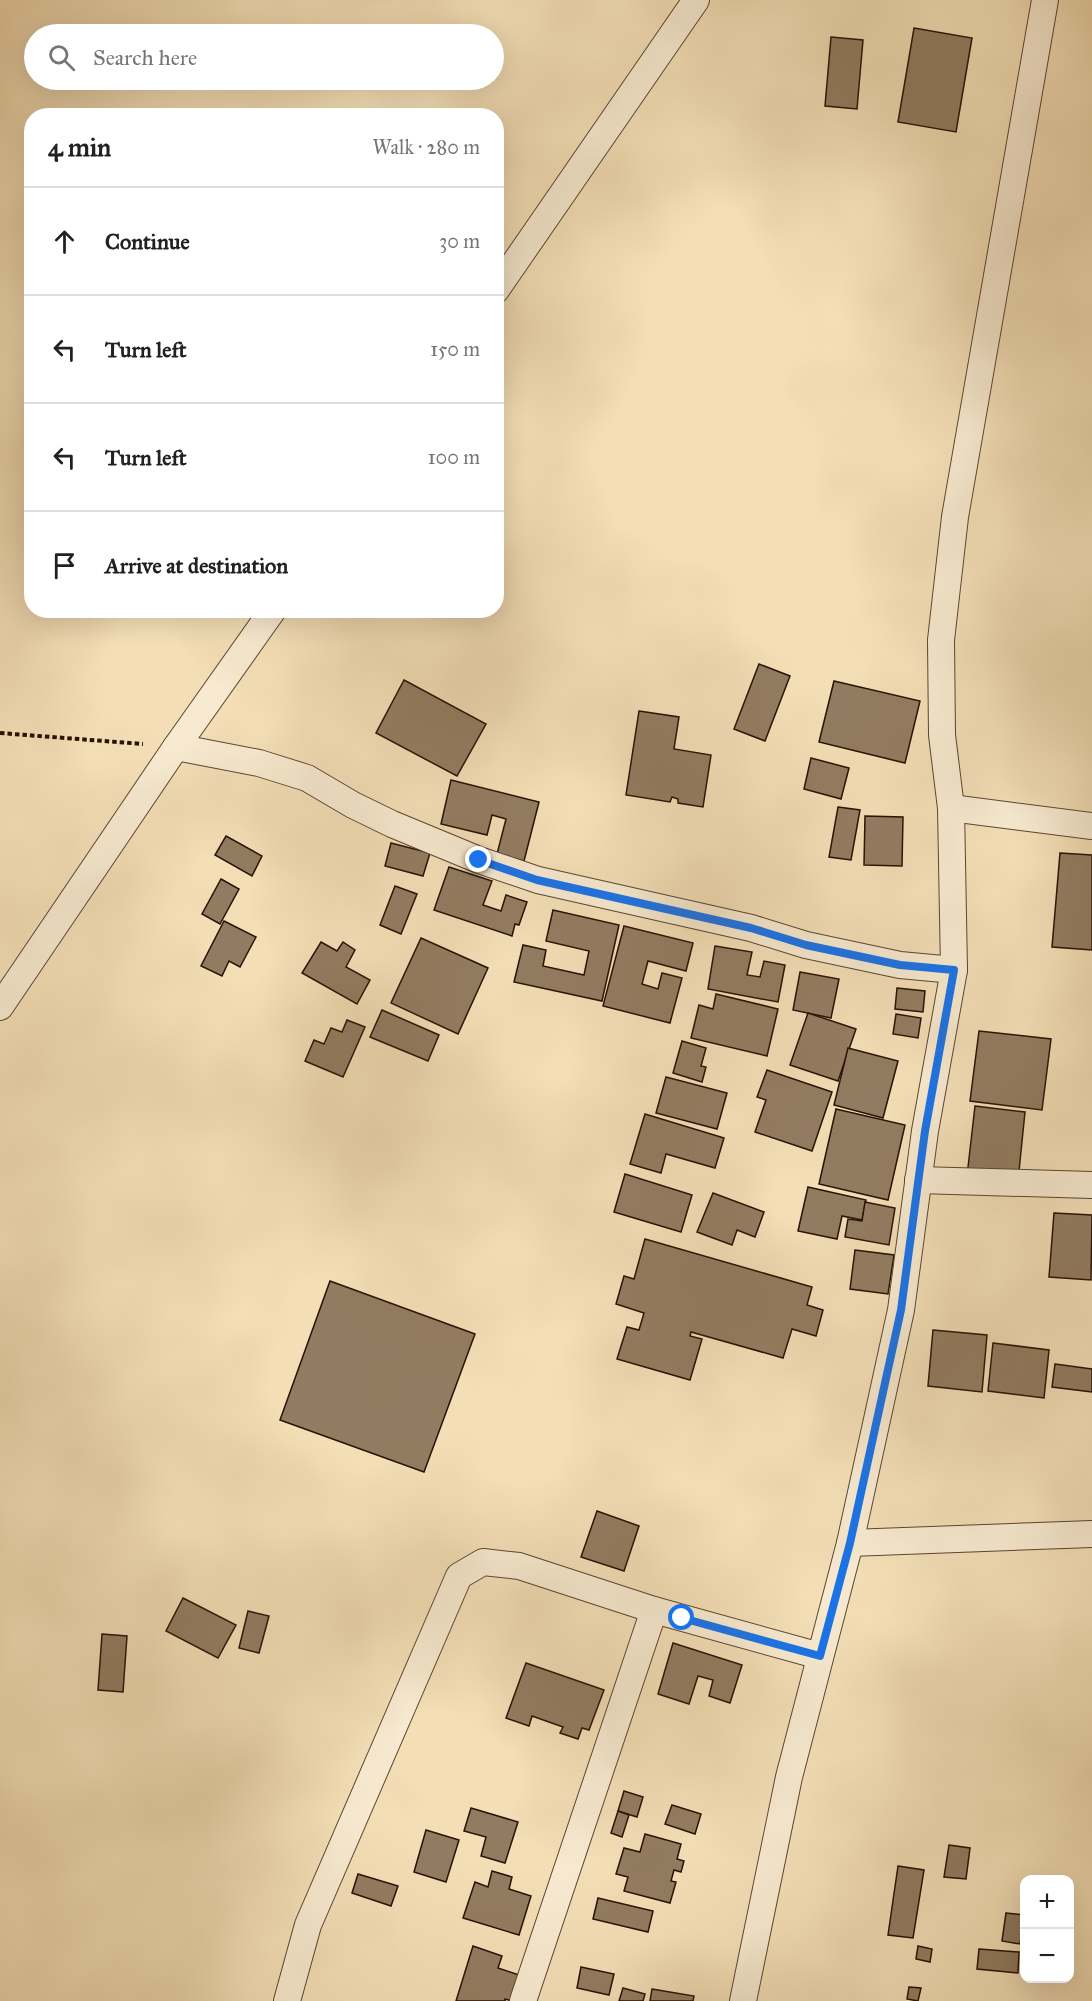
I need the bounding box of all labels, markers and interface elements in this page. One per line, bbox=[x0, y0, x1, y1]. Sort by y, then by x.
search box bbox=[24, 24, 504, 90]
icon: search bbox=[45, 41, 78, 74]
text: Search here bbox=[93, 44, 197, 71]
text: 4 min bbox=[48, 131, 111, 163]
text: Walk · 280 m bbox=[373, 135, 480, 159]
icon: ahead bbox=[48, 225, 81, 258]
text: Continue bbox=[105, 228, 190, 255]
text: 30 m bbox=[439, 229, 480, 253]
icon: left bbox=[48, 333, 81, 366]
text: Turn left bbox=[105, 336, 187, 363]
text: 150 m bbox=[430, 337, 480, 361]
icon: left bbox=[48, 441, 81, 474]
text: Turn left bbox=[105, 444, 187, 471]
text: 100 m bbox=[428, 445, 480, 469]
icon: arrive bbox=[48, 549, 81, 582]
text: Arrive at destination bbox=[105, 552, 288, 579]
route end bbox=[465, 846, 491, 872]
route start bbox=[668, 1604, 694, 1630]
map controls bbox=[1020, 1875, 1074, 1983]
button: + bbox=[1020, 1875, 1074, 1929]
button: − bbox=[1020, 1929, 1074, 1983]

